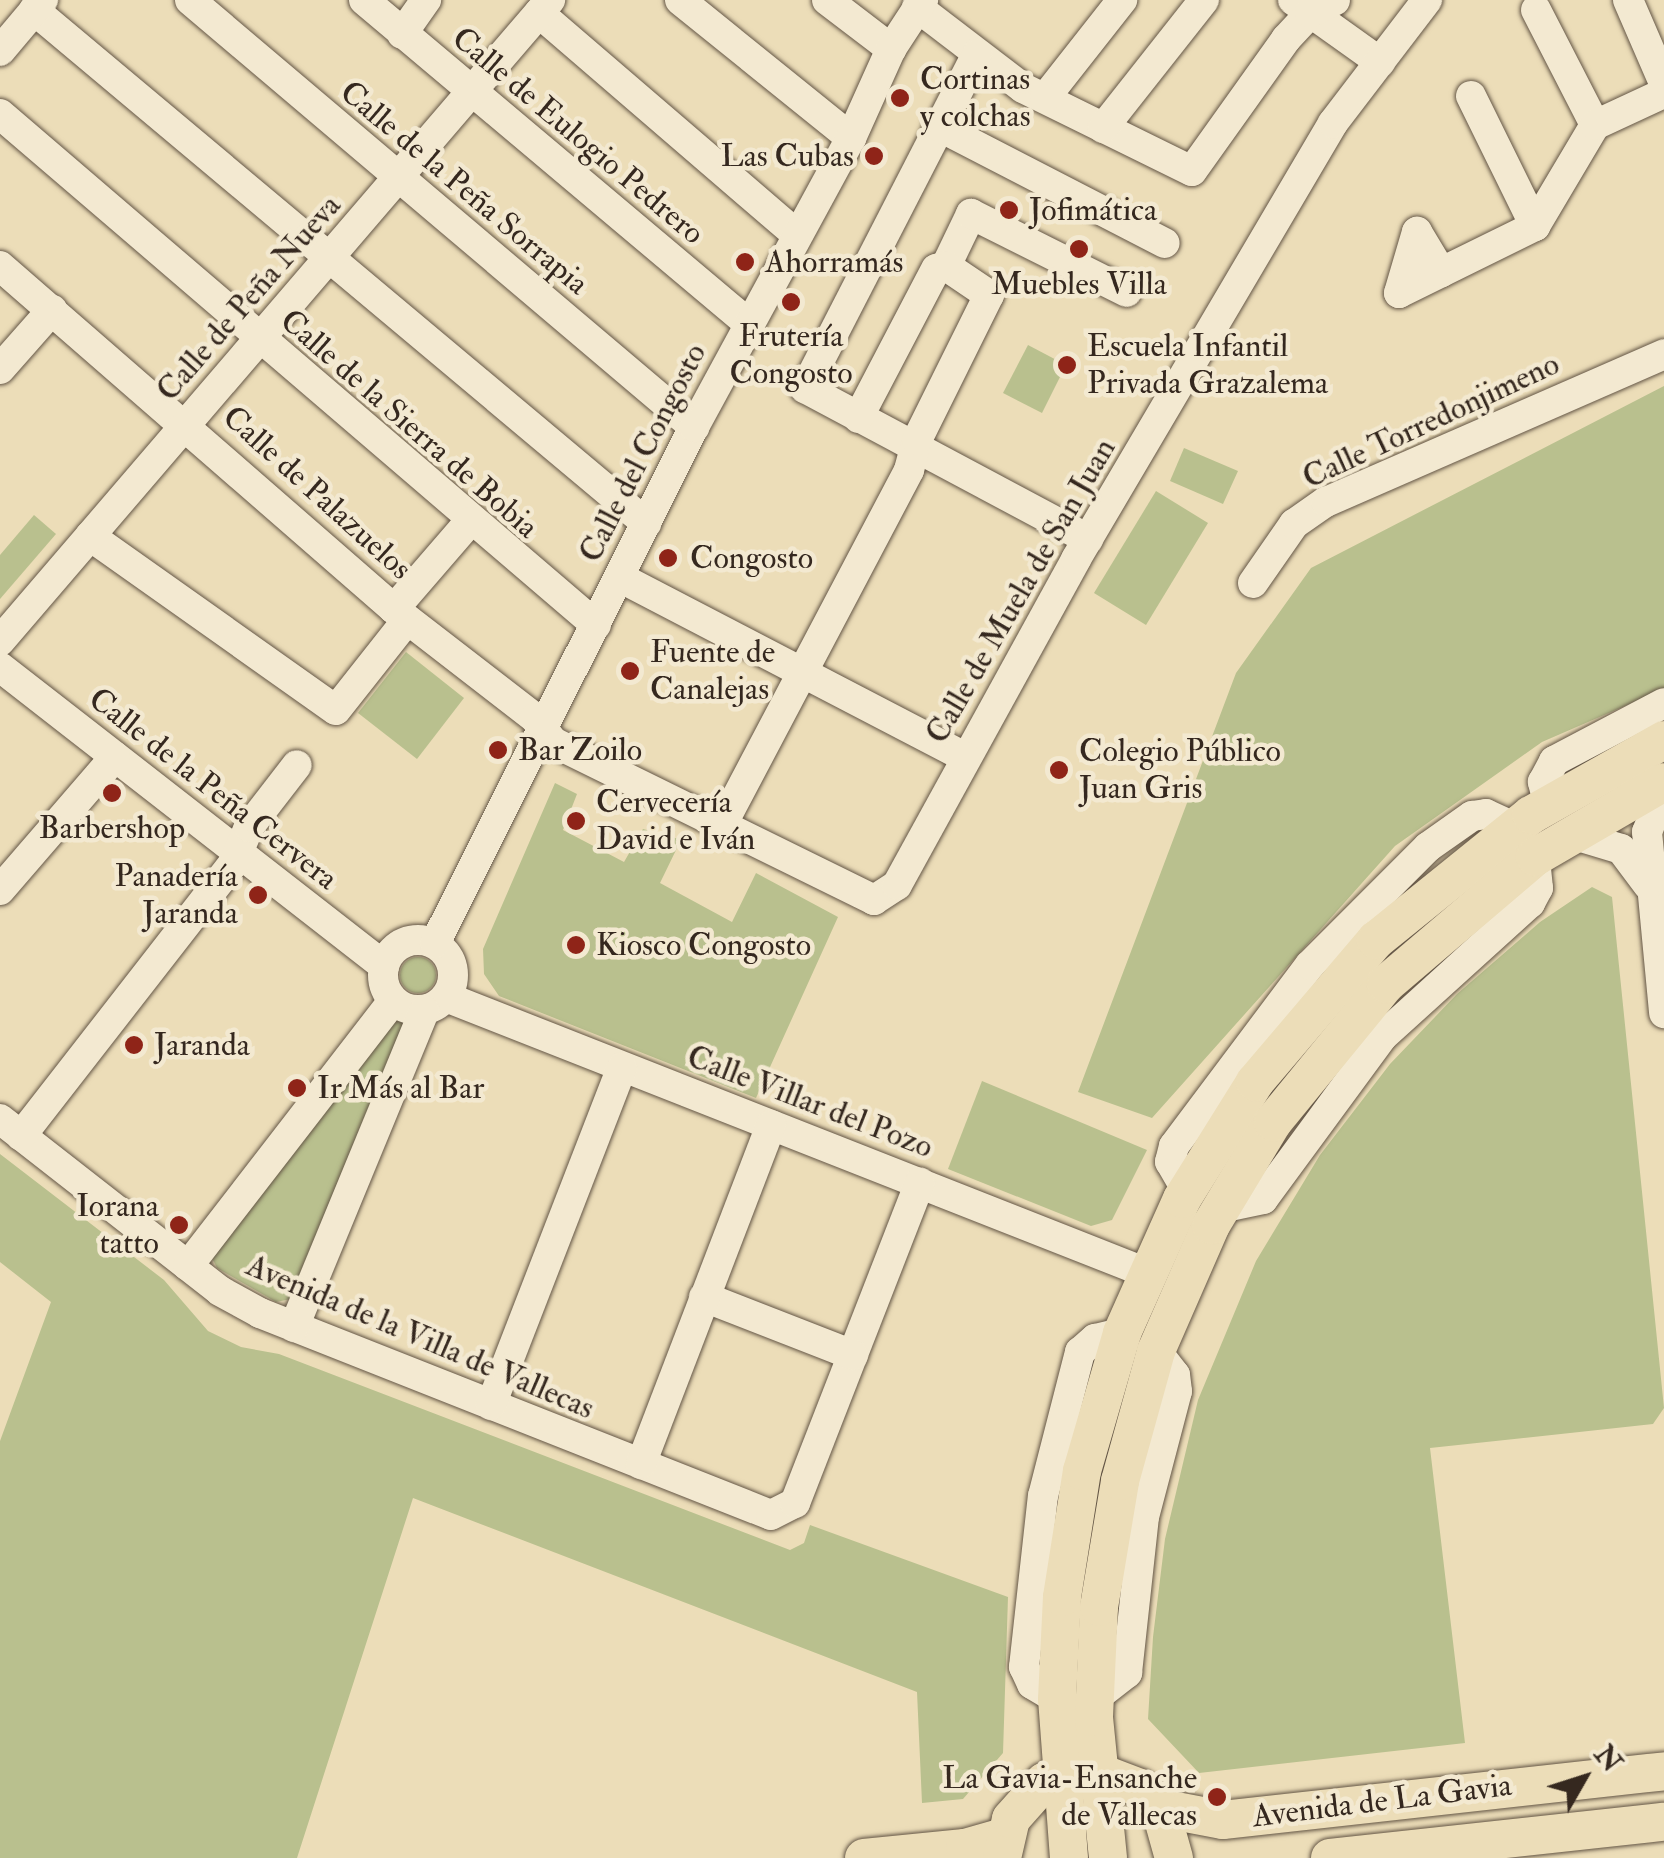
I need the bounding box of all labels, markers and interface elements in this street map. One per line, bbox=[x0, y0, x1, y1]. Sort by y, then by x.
street label: Calle de Eulogio Pedrero bbox=[444, 19, 712, 253]
place label: Cortinas y colchas bbox=[920, 61, 1031, 136]
street label: Calle de la Peña Sorrapia bbox=[332, 73, 596, 303]
marker: Cortinas y colchas bbox=[889, 87, 911, 109]
place label: Las Cubas bbox=[721, 137, 854, 175]
marker: Las Cubas bbox=[863, 145, 885, 167]
street label: Calle de Peña Nueva bbox=[149, 187, 349, 409]
place label: Jofimática bbox=[1029, 191, 1157, 229]
marker: Jofimática bbox=[998, 199, 1020, 221]
marker: Muebles Villa bbox=[1068, 238, 1090, 260]
place label: Ahorramás bbox=[765, 243, 903, 281]
marker: Ahorramás bbox=[734, 251, 756, 273]
place label: Muebles Villa bbox=[991, 265, 1167, 303]
marker: Frutería Congosto bbox=[780, 291, 802, 313]
street label: Calle de la Sierra de Bobia bbox=[272, 301, 546, 547]
place label: Frutería Congosto bbox=[729, 318, 853, 393]
place label: Escuela Infantil Privada Grazalema bbox=[1087, 328, 1328, 403]
street label: Calle del Congosto bbox=[571, 337, 715, 569]
street label: Calle Torredonjimeno bbox=[1297, 345, 1565, 497]
marker: Escuela Infantil Privada Grazalema bbox=[1056, 354, 1078, 376]
street label: Calle de Palazuelos bbox=[215, 398, 419, 588]
street label: Calle de Muela de San Juan bbox=[918, 432, 1124, 750]
place label: Congosto bbox=[690, 539, 813, 577]
marker: Congosto bbox=[655, 545, 681, 571]
place label: Fuente de Canalejas bbox=[650, 634, 775, 709]
marker: Fuente de Canalejas bbox=[619, 660, 641, 682]
street label: Calle de la Peña Cervera bbox=[81, 680, 345, 898]
place label: Bar Zoilo bbox=[518, 731, 642, 769]
place label: Colegio Público Juan Gris bbox=[1079, 733, 1281, 808]
marker: Bar Zoilo bbox=[487, 739, 509, 761]
marker: Colegio Público Juan Gris bbox=[1048, 759, 1070, 781]
marker: Barbershop bbox=[101, 782, 123, 804]
place label: Cervecería David e Iván bbox=[596, 784, 755, 859]
place label: Barbershop bbox=[39, 809, 185, 847]
marker: Cervecería David e Iván bbox=[565, 810, 587, 832]
place label: Panadería Jaranda bbox=[115, 858, 238, 933]
marker: Panadería Jaranda bbox=[247, 884, 269, 906]
place label: Kiosco Congosto bbox=[596, 926, 811, 964]
marker: Kiosco Congosto bbox=[565, 934, 587, 956]
place label: Jaranda bbox=[154, 1026, 250, 1064]
marker: Jaranda bbox=[123, 1034, 145, 1056]
street label: Calle Villar del Pozo bbox=[682, 1037, 938, 1167]
place label: Ir Más al Bar bbox=[317, 1069, 484, 1107]
marker: Ir Más al Bar bbox=[286, 1077, 308, 1099]
place label: Iorana tatto bbox=[76, 1188, 159, 1263]
marker: Iorana tatto bbox=[168, 1214, 190, 1236]
street label: Avenida de la Villa de Vallecas bbox=[240, 1246, 600, 1428]
north arrow bbox=[1534, 1728, 1634, 1828]
text: N bbox=[1586, 1738, 1629, 1780]
place label: La Gavia-Ensanche de Vallecas bbox=[942, 1760, 1197, 1835]
street label: Avenida de La Gavia bbox=[1250, 1766, 1514, 1836]
marker: La Gavia-Ensanche de Vallecas bbox=[1206, 1786, 1228, 1808]

